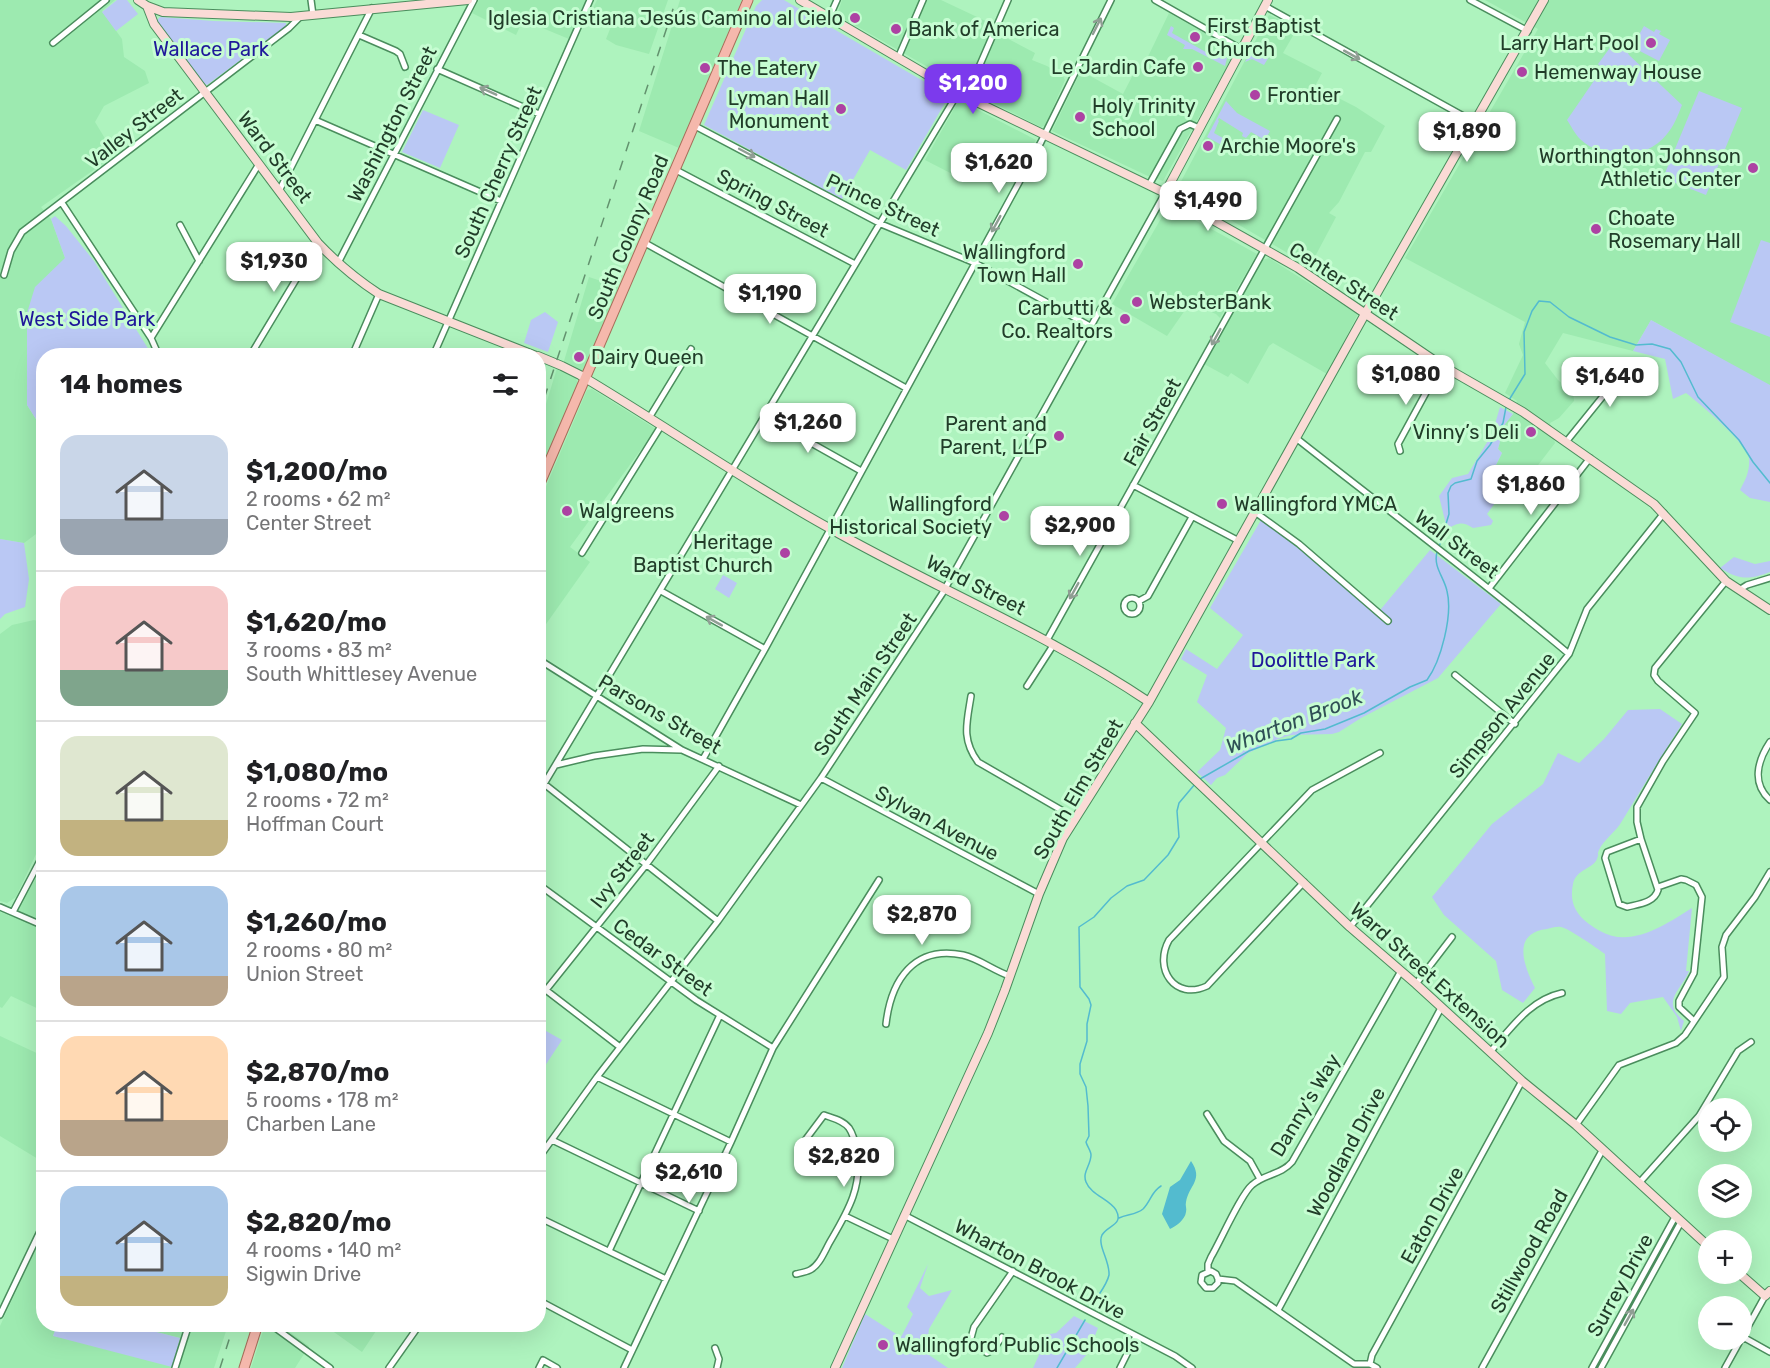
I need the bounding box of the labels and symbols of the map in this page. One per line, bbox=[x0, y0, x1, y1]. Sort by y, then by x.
place label: Iglesia Cristiana Jesús Camino al Cielo bbox=[488, 6, 843, 30]
marker: Iglesia Cristiana Jesús Camino al Cielo bbox=[848, 11, 862, 25]
place label: First Baptist Church bbox=[1207, 14, 1321, 61]
place label: Bank of America bbox=[908, 17, 1059, 41]
one-way arrow bbox=[1092, 18, 1103, 36]
marker: Bank of America bbox=[889, 22, 903, 36]
marker: First Baptist Church bbox=[1188, 30, 1202, 44]
place label: Larry Hart Pool bbox=[1500, 31, 1639, 55]
marker: Larry Hart Pool bbox=[1644, 36, 1658, 50]
park label: Wallace Park bbox=[153, 37, 270, 61]
street label: Washington Street bbox=[342, 42, 442, 206]
one-way arrow bbox=[1343, 50, 1361, 61]
place label: Le Jardin Cafe bbox=[1051, 55, 1186, 79]
place label: The Eatery bbox=[717, 56, 817, 80]
marker: Le Jardin Cafe bbox=[1191, 60, 1205, 74]
place label: Hemenway House bbox=[1534, 60, 1702, 84]
marker: The Eatery bbox=[698, 61, 712, 75]
pin: $1,200 bbox=[924, 64, 1022, 115]
marker: Hemenway House bbox=[1515, 65, 1529, 79]
street label: Valley Street bbox=[81, 82, 188, 173]
street label: South Cherry Street bbox=[449, 82, 547, 262]
place label: Frontier bbox=[1267, 83, 1341, 107]
one-way arrow bbox=[480, 85, 498, 96]
place label: Lyman Hall Monument bbox=[728, 86, 829, 133]
marker: Frontier bbox=[1248, 88, 1262, 102]
place label: Holy Trinity School bbox=[1092, 94, 1196, 141]
marker: Lyman Hall Monument bbox=[834, 102, 848, 116]
street label: Ward Street bbox=[233, 106, 317, 208]
marker: Holy Trinity School bbox=[1073, 110, 1087, 124]
pin: $1,890 bbox=[1418, 112, 1516, 163]
place label: Archie Moore's bbox=[1220, 134, 1356, 158]
marker: Archie Moore's bbox=[1201, 139, 1215, 153]
pin: $1,620 bbox=[950, 143, 1048, 194]
place label: Worthington Johnson Athletic Center bbox=[1539, 144, 1741, 191]
one-way arrow bbox=[738, 147, 755, 159]
street label: South Colony Road bbox=[582, 151, 674, 323]
marker: Worthington Johnson Athletic Center bbox=[1746, 161, 1760, 175]
street label: Spring Street bbox=[713, 163, 833, 243]
street label: Prince Street bbox=[822, 168, 944, 242]
pin: $1,490 bbox=[1159, 181, 1257, 232]
place label: Choate Rosemary Hall bbox=[1608, 206, 1741, 253]
one-way arrow bbox=[990, 215, 1002, 232]
marker: Choate Rosemary Hall bbox=[1589, 222, 1603, 236]
street label: Center Street bbox=[1285, 237, 1403, 325]
place label: Wallingford Town Hall bbox=[962, 240, 1066, 287]
pin: $1,930 bbox=[225, 242, 323, 293]
marker: Wallingford Town Hall bbox=[1071, 257, 1085, 271]
pin: $1,190 bbox=[721, 274, 819, 325]
place label: WebsterBank bbox=[1149, 290, 1272, 314]
marker: WebsterBank bbox=[1130, 295, 1144, 309]
place label: Carbutti & Co. Realtors bbox=[1001, 296, 1113, 343]
park label: West Side Park bbox=[19, 307, 156, 331]
marker: Carbutti & Co. Realtors bbox=[1118, 312, 1132, 326]
one-way arrow bbox=[1210, 328, 1222, 345]
place label: Dairy Queen bbox=[591, 345, 704, 369]
marker: Dairy Queen bbox=[572, 350, 586, 364]
pin: $1,080 bbox=[1357, 355, 1455, 406]
pin: $1,640 bbox=[1561, 357, 1659, 408]
street label: Fair Street bbox=[1118, 374, 1186, 470]
pin: $1,260 bbox=[759, 403, 857, 454]
place label: Parent and Parent, LLP bbox=[940, 412, 1047, 459]
place label: Vinny’s Deli bbox=[1413, 420, 1519, 444]
marker: Vinny’s Deli bbox=[1524, 425, 1538, 439]
marker: Parent and Parent, LLP bbox=[1052, 429, 1066, 443]
pin: $1,860 bbox=[1482, 465, 1580, 516]
place label: Wallingford Historical Society bbox=[829, 492, 992, 539]
place label: Wallingford YMCA bbox=[1234, 492, 1397, 516]
marker: Wallingford YMCA bbox=[1215, 497, 1229, 511]
place label: Walgreens bbox=[579, 499, 675, 523]
marker: Walgreens bbox=[560, 504, 574, 518]
street label: Wall Street bbox=[1410, 505, 1504, 583]
pin: $2,900 bbox=[1031, 506, 1129, 557]
marker: Wallingford Historical Society bbox=[997, 509, 1011, 523]
place label: Heritage Baptist Church bbox=[633, 530, 773, 577]
marker: Heritage Baptist Church bbox=[778, 546, 792, 560]
street label: Ward Street bbox=[922, 550, 1030, 620]
one-way arrow bbox=[1068, 582, 1080, 599]
street label: South Main Street bbox=[808, 608, 922, 760]
one-way arrow bbox=[706, 615, 723, 627]
street label: Simpson Avenue bbox=[1444, 647, 1560, 783]
park label: Doolittle Park bbox=[1251, 648, 1376, 672]
street label: Parsons Street bbox=[594, 669, 726, 759]
water label: Wharton Brook bbox=[1222, 683, 1367, 759]
street label: South Elm Street bbox=[1028, 714, 1128, 864]
street label: Sylvan Avenue bbox=[871, 780, 1003, 866]
street label: Ivy Street bbox=[585, 827, 659, 913]
pin: $2,870 bbox=[873, 895, 971, 946]
street label: Ward Street Extension bbox=[1345, 897, 1515, 1053]
street label: Cedar Street bbox=[608, 913, 718, 1001]
street label: Danny's Way bbox=[1265, 1049, 1345, 1161]
street label: Woodland Drive bbox=[1302, 1083, 1390, 1221]
pin: $2,820 bbox=[795, 1137, 893, 1188]
pin: $2,610 bbox=[640, 1153, 738, 1204]
street label: Eaton Drive bbox=[1395, 1162, 1469, 1268]
street label: Stillwood Road bbox=[1485, 1185, 1573, 1317]
street label: Wharton Brook Drive bbox=[950, 1214, 1130, 1324]
street label: Surrey Drive bbox=[1582, 1229, 1658, 1341]
one-way arrow bbox=[1623, 1309, 1635, 1326]
place label: Wallingford Public Schools bbox=[895, 1333, 1140, 1357]
marker: Wallingford Public Schools bbox=[876, 1338, 890, 1352]

